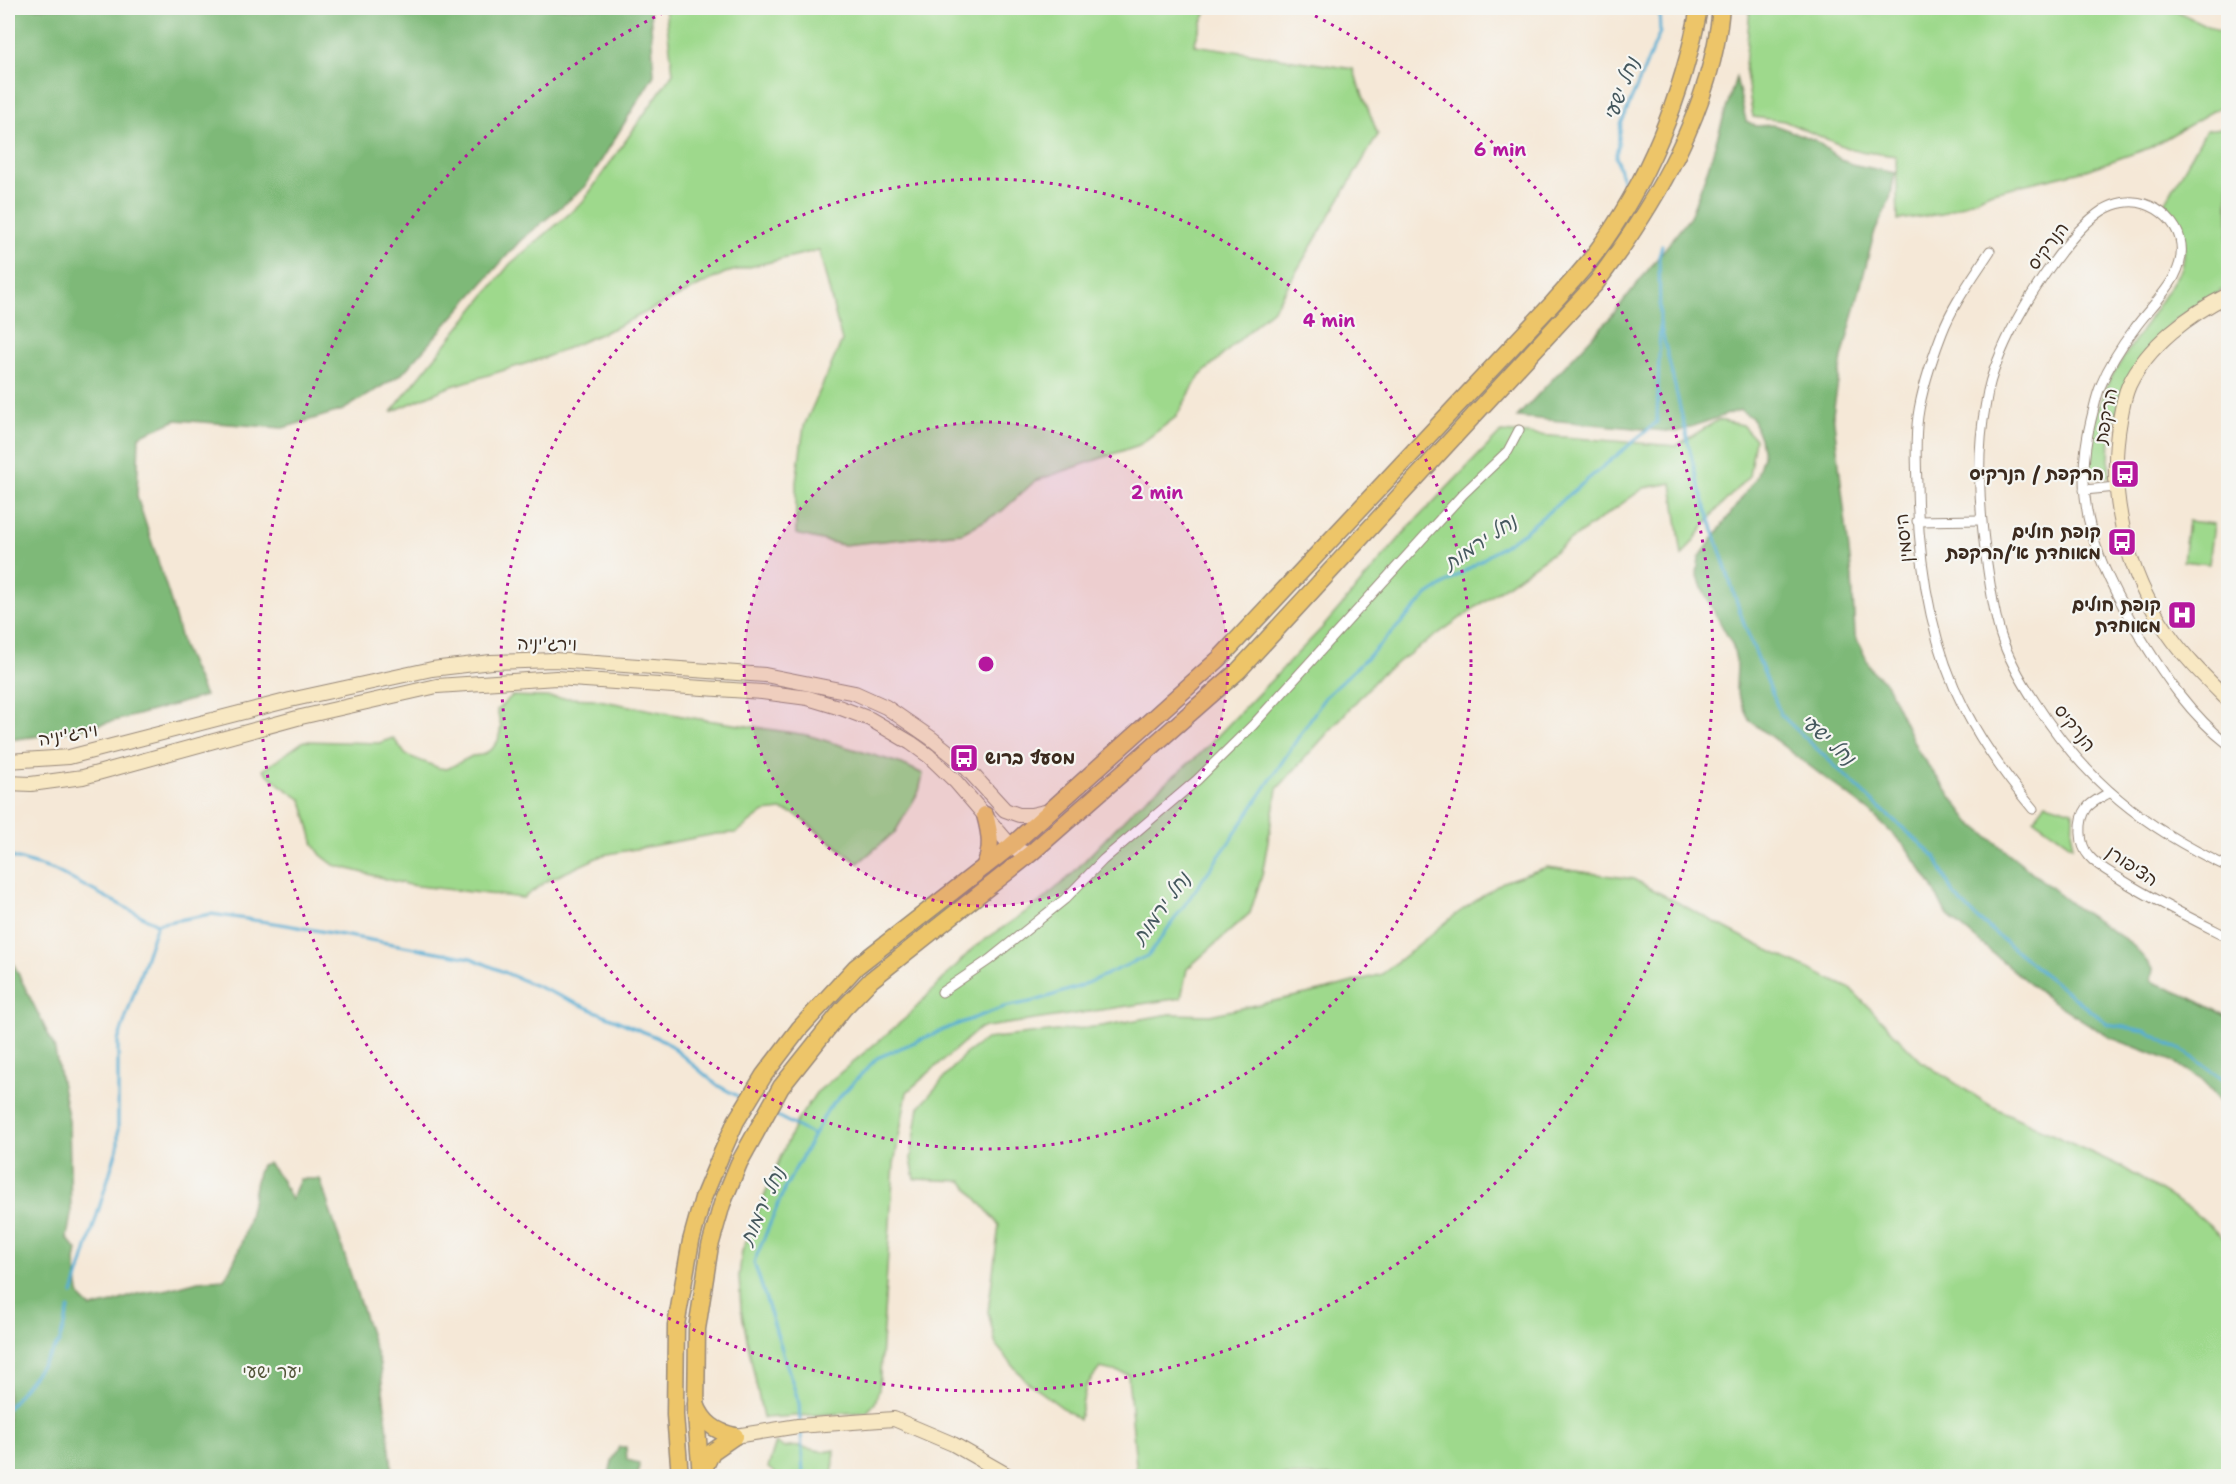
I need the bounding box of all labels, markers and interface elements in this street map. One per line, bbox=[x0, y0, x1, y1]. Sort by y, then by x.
water label: נחל ישעי bbox=[1597, 53, 1645, 124]
text: 6 min bbox=[1474, 138, 1526, 162]
street label: הנרקיס bbox=[2022, 217, 2074, 275]
text: 4 min bbox=[1303, 309, 1355, 333]
street label: הרקפת bbox=[2089, 386, 2123, 447]
bus stop icon: הרקפת / הנרקיס bbox=[2109, 458, 2141, 490]
place label: הרקפת / הנרקיס bbox=[1969, 462, 2104, 486]
text: 2 min bbox=[1131, 481, 1183, 505]
water label: נחל ירמות bbox=[1437, 507, 1522, 577]
street label: היסמין bbox=[1890, 512, 1918, 564]
place label: קופת חולים מאוחדת א׳/הרקפת bbox=[1944, 520, 2101, 565]
bus stop icon: קופת חולים מאוחדת א׳/הרקפת bbox=[2106, 526, 2138, 558]
place label: קופת חולים מאוחדת bbox=[2072, 593, 2161, 638]
hospital icon: קופת חולים מאוחדת bbox=[2166, 599, 2198, 631]
street label: וירג'יניה bbox=[517, 631, 577, 657]
centre of rings bbox=[976, 654, 996, 674]
street label: הנרקיס bbox=[2049, 699, 2101, 757]
water label: נחל ישעי bbox=[1795, 707, 1862, 771]
street label: וירג'יניה bbox=[36, 718, 100, 752]
bus stop icon: מסעף ברוש bbox=[948, 742, 980, 774]
place label: מסעף ברוש bbox=[985, 746, 1075, 770]
street label: הציפורן bbox=[2101, 840, 2163, 892]
water label: נחל ירמות bbox=[1125, 866, 1196, 951]
water label: נחל ירמות bbox=[732, 1162, 791, 1251]
park label: יער ישעי bbox=[242, 1360, 302, 1384]

